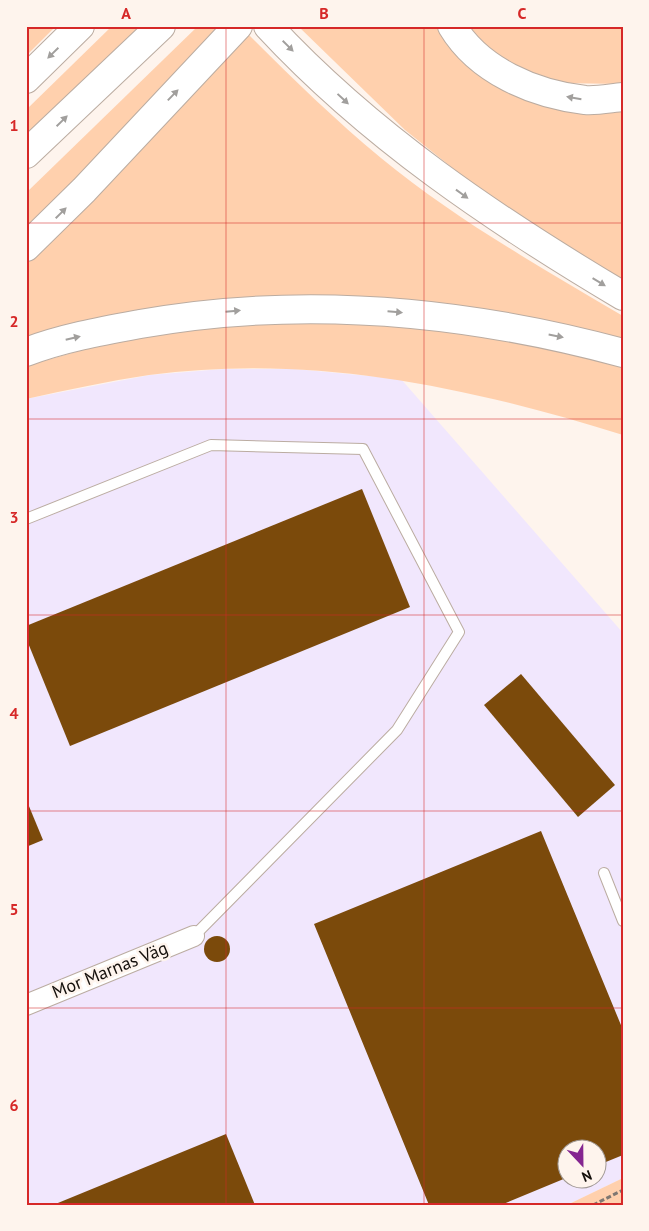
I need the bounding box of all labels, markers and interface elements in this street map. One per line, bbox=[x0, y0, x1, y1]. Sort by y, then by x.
text: A bbox=[121, 3, 131, 23]
text: B bbox=[319, 3, 329, 23]
text: C bbox=[518, 3, 527, 23]
one-way arrow bbox=[281, 40, 293, 52]
one-way arrow bbox=[47, 47, 59, 59]
one-way arrow bbox=[167, 90, 179, 102]
one-way arrow bbox=[337, 93, 349, 105]
one-way arrow bbox=[566, 93, 582, 101]
text: 1 bbox=[9, 115, 19, 135]
one-way arrow bbox=[55, 115, 67, 127]
one-way arrow bbox=[456, 188, 469, 198]
one-way arrow bbox=[55, 207, 67, 219]
one-way arrow bbox=[592, 277, 605, 286]
one-way arrow bbox=[225, 307, 241, 315]
one-way arrow bbox=[388, 308, 404, 316]
text: 2 bbox=[9, 311, 19, 331]
one-way arrow bbox=[548, 332, 564, 340]
one-way arrow bbox=[65, 334, 80, 342]
text: 3 bbox=[9, 507, 19, 527]
text: 4 bbox=[9, 703, 19, 723]
text: 5 bbox=[9, 899, 19, 919]
street label: Mor Marnas Väg bbox=[49, 936, 171, 1003]
text: 6 bbox=[9, 1095, 19, 1115]
north arrow bbox=[556, 1138, 606, 1188]
text: N bbox=[579, 1166, 595, 1186]

